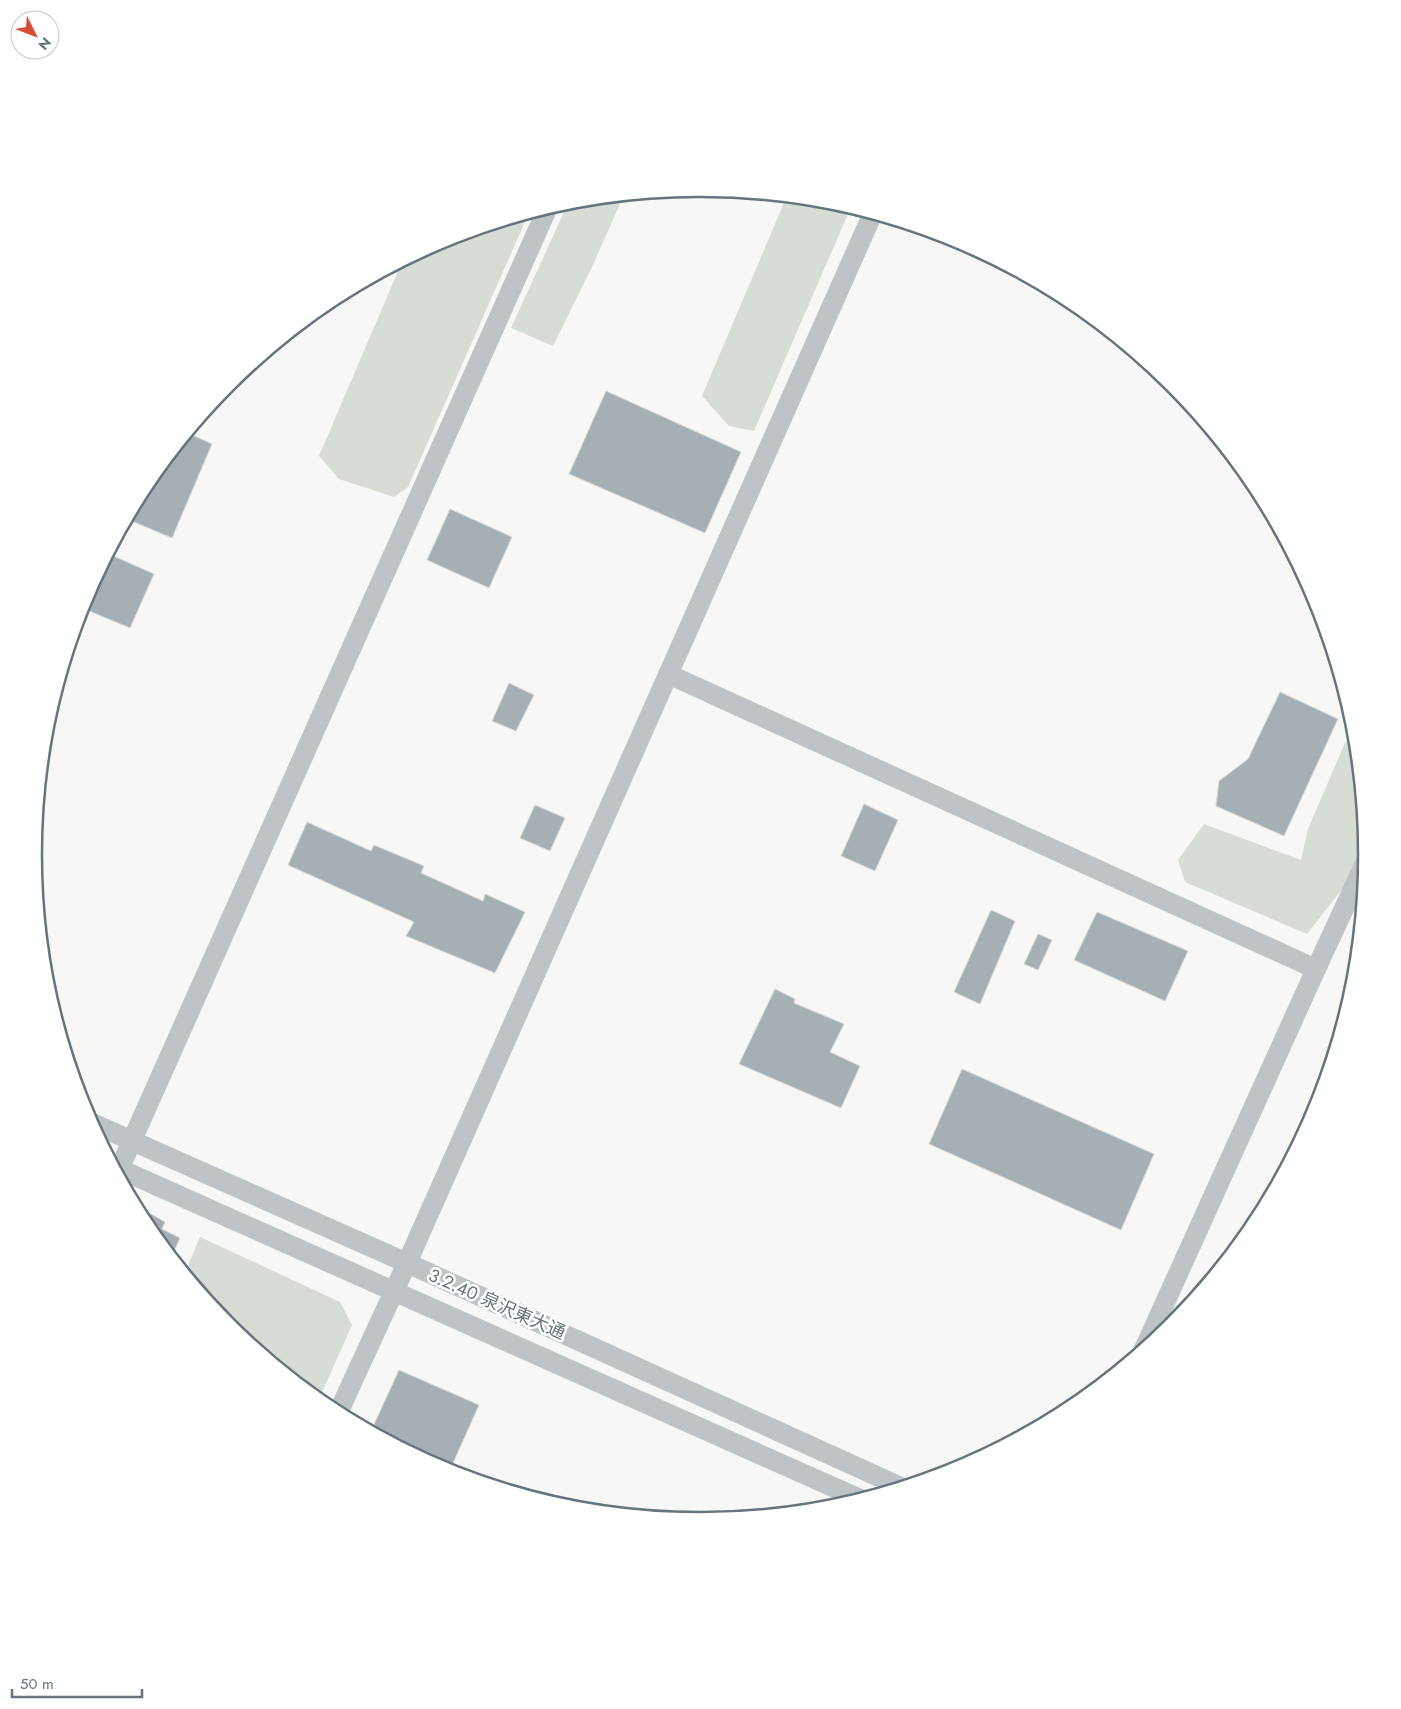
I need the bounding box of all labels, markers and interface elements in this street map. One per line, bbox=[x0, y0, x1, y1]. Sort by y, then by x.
north arrow bbox=[10, 10, 60, 60]
text: N bbox=[34, 33, 56, 55]
street label: 3.2.40 泉沢東大通 bbox=[424, 1262, 570, 1346]
scale bar bbox=[12, 1666, 142, 1698]
text: 50 m bbox=[20, 1673, 54, 1695]

